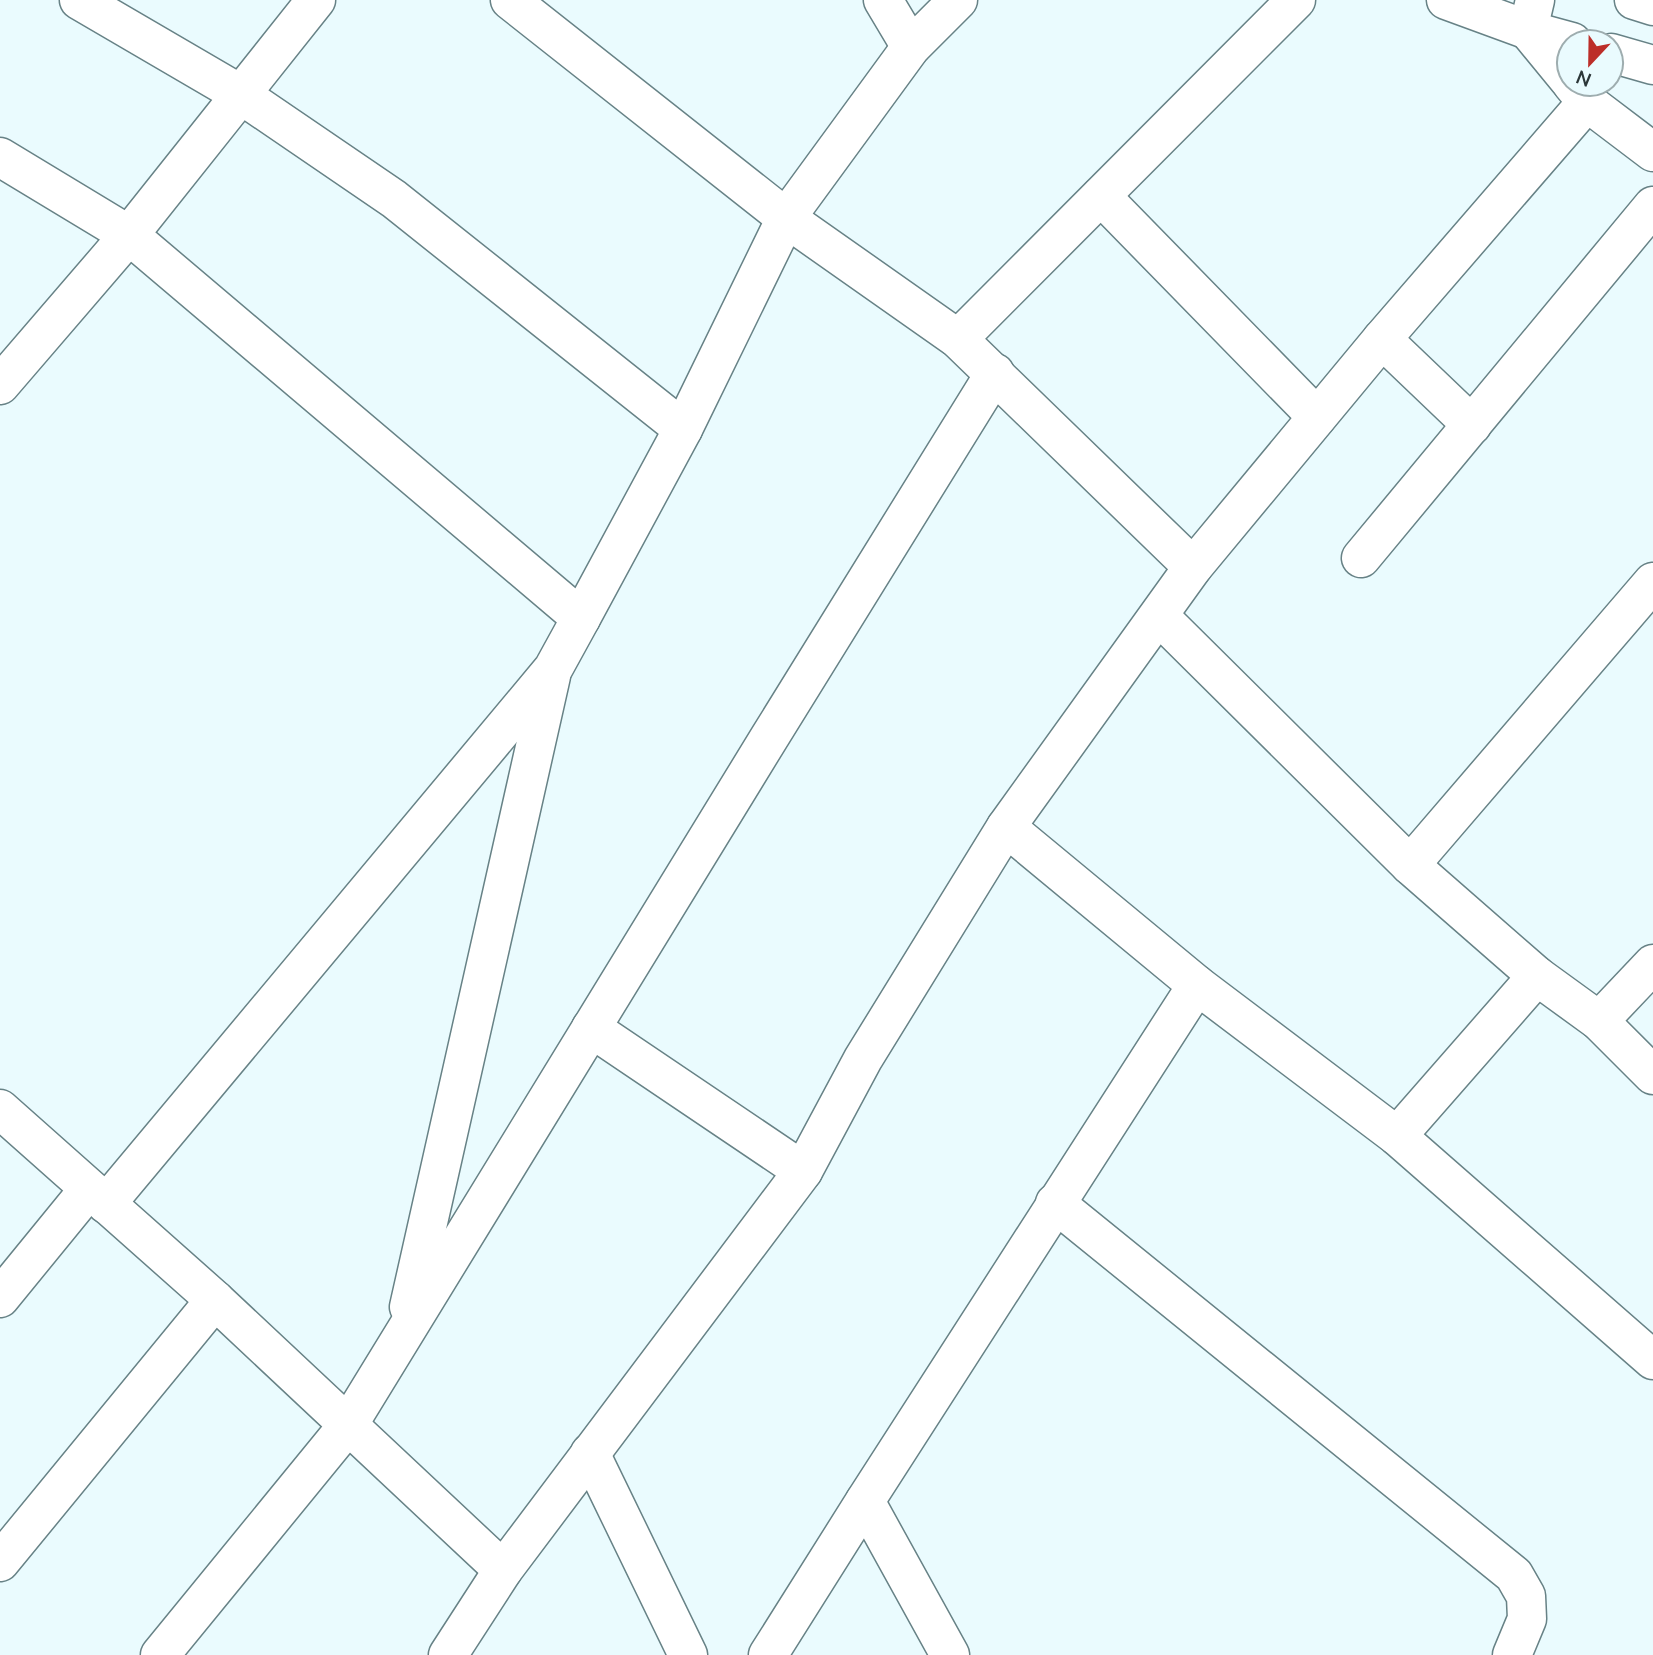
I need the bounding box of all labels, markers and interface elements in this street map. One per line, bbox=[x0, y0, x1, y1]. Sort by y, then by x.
north arrow bbox=[1555, 28, 1625, 98]
text: N bbox=[1573, 63, 1595, 93]

